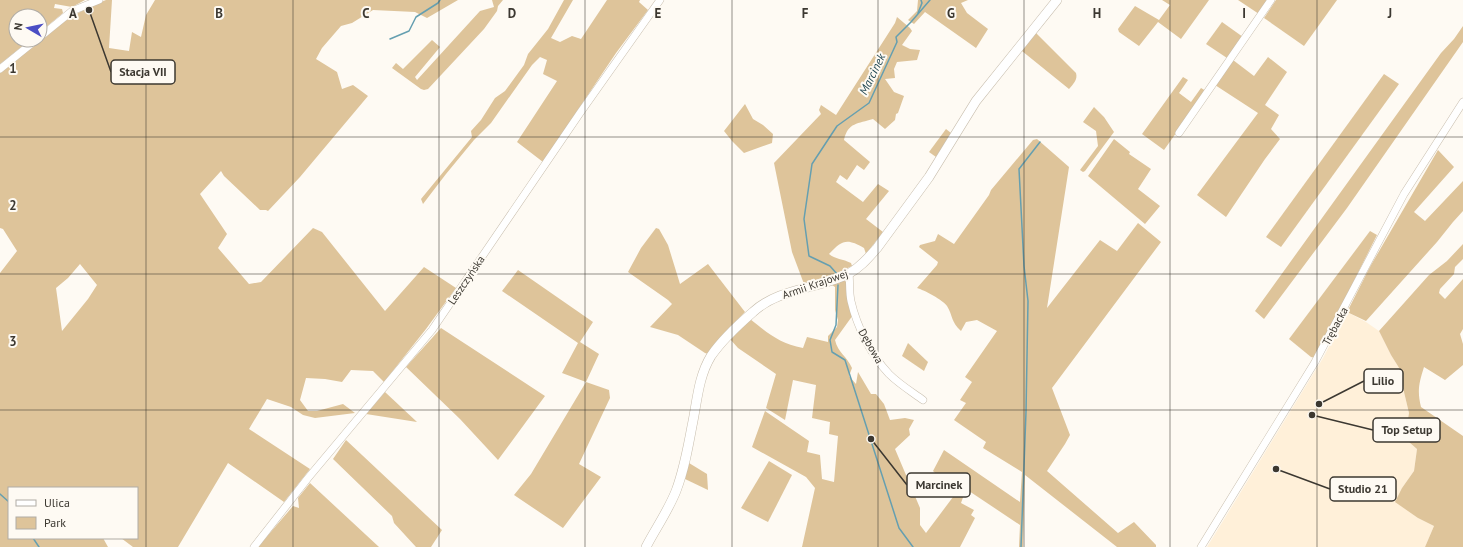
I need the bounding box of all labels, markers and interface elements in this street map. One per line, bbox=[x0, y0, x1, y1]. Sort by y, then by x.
text: A bbox=[69, 5, 77, 22]
text: B bbox=[215, 5, 223, 22]
text: C bbox=[362, 5, 370, 22]
text: D bbox=[508, 5, 516, 22]
text: E bbox=[655, 5, 662, 22]
text: F bbox=[802, 5, 809, 22]
text: G bbox=[947, 5, 955, 22]
text: H bbox=[1093, 5, 1101, 22]
text: I bbox=[1242, 5, 1246, 22]
text: J bbox=[1387, 5, 1392, 22]
north arrow bbox=[8, 8, 48, 48]
text: N bbox=[11, 22, 26, 31]
water label: Marcinek bbox=[856, 50, 889, 97]
text: 1 bbox=[9, 60, 17, 77]
callout: Stacja VII bbox=[111, 60, 175, 84]
text: Stacja VII bbox=[119, 64, 167, 79]
text: 2 bbox=[9, 197, 17, 214]
street label: Leszczyńska bbox=[445, 253, 487, 307]
street label: Armii Krajowej bbox=[780, 266, 850, 302]
street label: Trębacka bbox=[1319, 304, 1351, 348]
street label: Dębowa bbox=[855, 326, 887, 366]
text: 3 bbox=[9, 333, 17, 350]
callout: Lilio bbox=[1364, 369, 1403, 393]
text: Lilio bbox=[1372, 373, 1395, 388]
callout: Top Setup bbox=[1373, 418, 1440, 442]
text: Top Setup bbox=[1382, 422, 1433, 437]
callout: Marcinek bbox=[907, 473, 970, 497]
text: Marcinek bbox=[916, 477, 962, 492]
callout: Studio 21 bbox=[1330, 477, 1396, 501]
text: Studio 21 bbox=[1338, 481, 1388, 496]
legend bbox=[8, 487, 138, 539]
text: Ulica bbox=[44, 495, 70, 510]
text: Park bbox=[44, 515, 66, 530]

